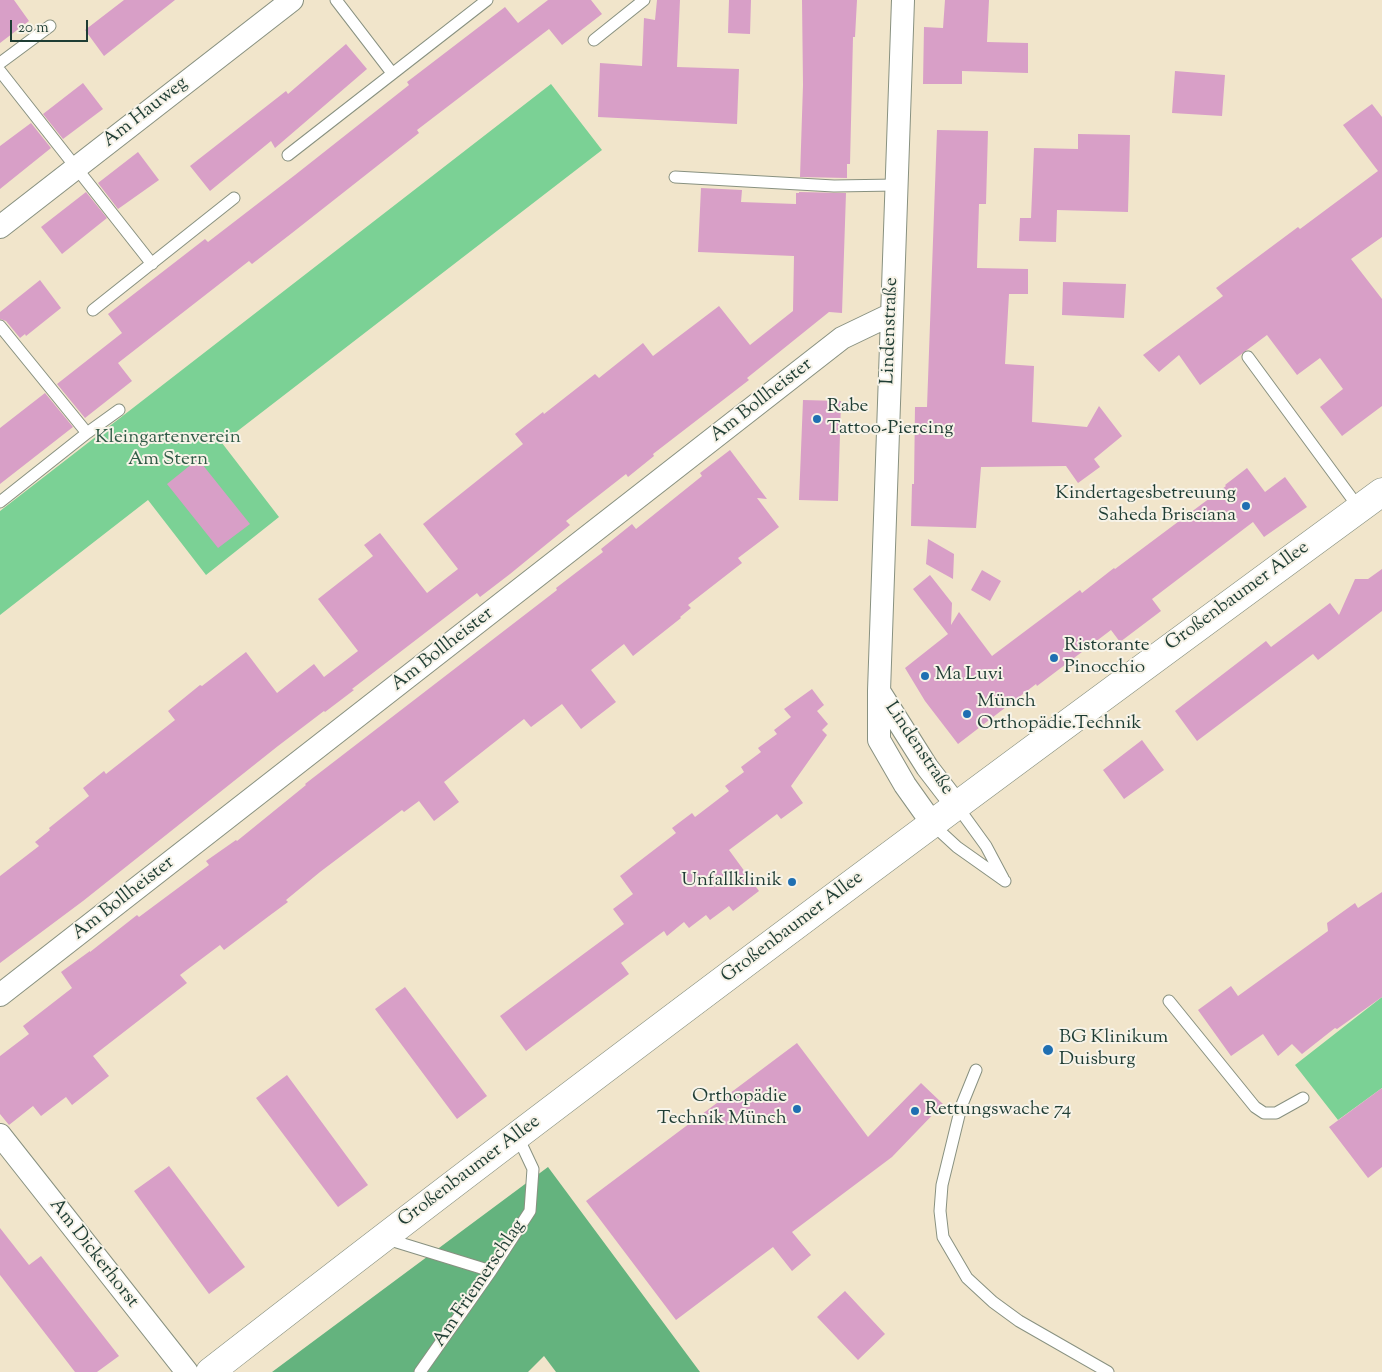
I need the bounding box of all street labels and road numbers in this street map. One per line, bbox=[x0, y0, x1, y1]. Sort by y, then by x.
street label: Am Hauweg bbox=[99, 73, 193, 153]
street label: Lindenstraße bbox=[878, 277, 904, 385]
street label: Am Bollheister bbox=[706, 354, 818, 448]
street label: Großenbaumer Allee bbox=[1162, 537, 1314, 657]
street label: Am Bollheister bbox=[387, 603, 499, 697]
street label: Lindenstraße bbox=[879, 698, 957, 800]
street label: Am Bollheister bbox=[68, 852, 180, 946]
street label: Großenbaumer Allee bbox=[717, 867, 869, 989]
street label: Großenbaumer Allee bbox=[394, 1111, 546, 1233]
street label: Am Dickerhorst bbox=[43, 1195, 143, 1313]
street label: Am Friemerschlag bbox=[429, 1216, 531, 1352]

